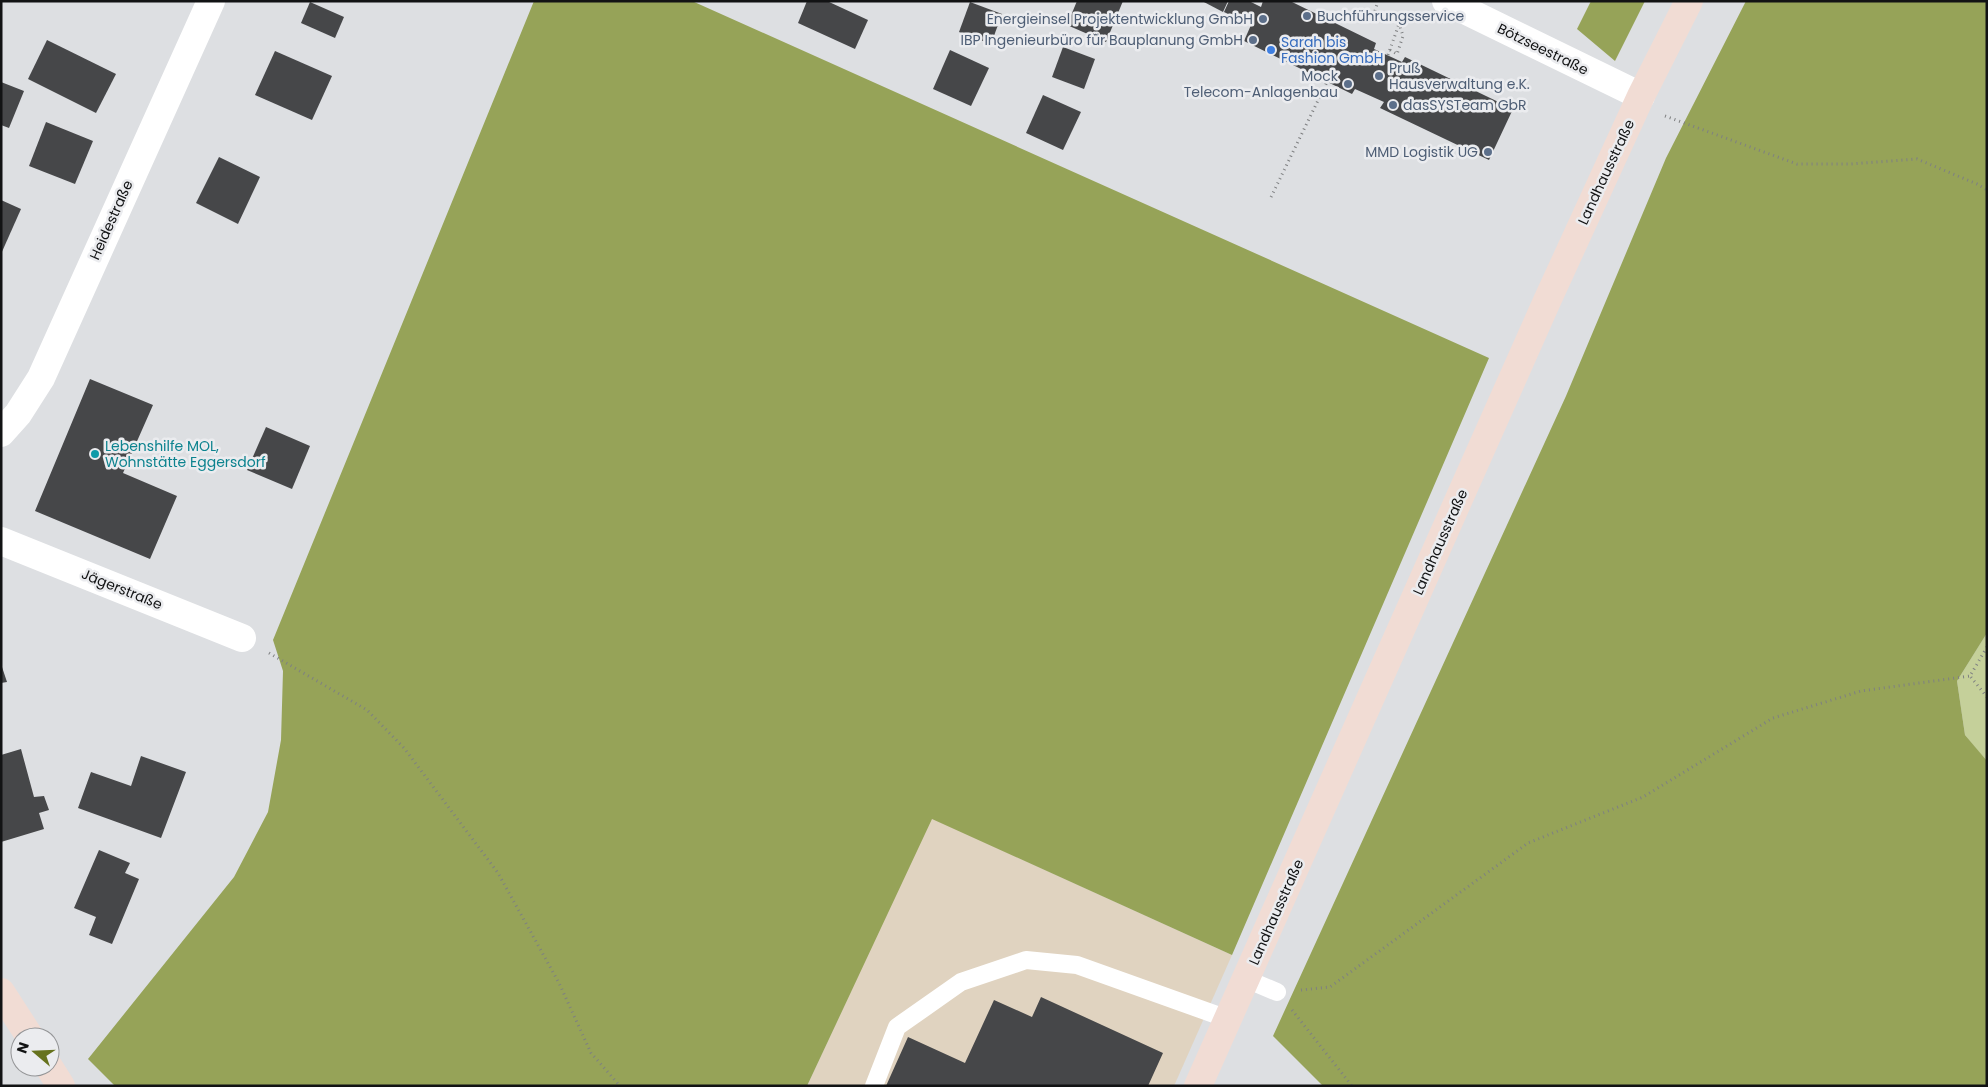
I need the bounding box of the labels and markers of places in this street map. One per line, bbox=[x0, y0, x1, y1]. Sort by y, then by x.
place label: Buchführungsservice bbox=[1317, 6, 1464, 26]
place label: Energieinsel Projektentwicklung GmbH bbox=[987, 9, 1253, 29]
marker: Buchführungsservice bbox=[1301, 10, 1313, 22]
marker: Energieinsel Projektentwicklung GmbH bbox=[1257, 13, 1269, 25]
place label: IBP Ingenieurbüro für Bauplanung GmbH bbox=[961, 30, 1243, 50]
place label: Sarah bis Fashion GmbH bbox=[1281, 32, 1383, 68]
marker: IBP Ingenieurbüro für Bauplanung GmbH bbox=[1247, 34, 1259, 46]
marker: Sarah bis Fashion GmbH bbox=[1265, 44, 1277, 56]
place label: Pruß Hausverwaltung e.K. bbox=[1389, 58, 1530, 94]
place label: Mock Telecom-Anlagenbau bbox=[1184, 66, 1339, 102]
marker: Pruß Hausverwaltung e.K. bbox=[1373, 70, 1385, 82]
marker: Mock Telecom-Anlagenbau bbox=[1342, 78, 1354, 90]
place label: dasSYSTeam GbR bbox=[1403, 95, 1527, 115]
marker: dasSYSTeam GbR bbox=[1387, 99, 1399, 111]
place label: MMD Logistik UG bbox=[1365, 142, 1478, 162]
marker: MMD Logistik UG bbox=[1482, 146, 1494, 158]
place label: Lebenshilfe MOL, Wohnstätte Eggersdorf bbox=[105, 436, 266, 472]
marker: Lebenshilfe MOL, Wohnstätte Eggersdorf bbox=[89, 448, 101, 460]

